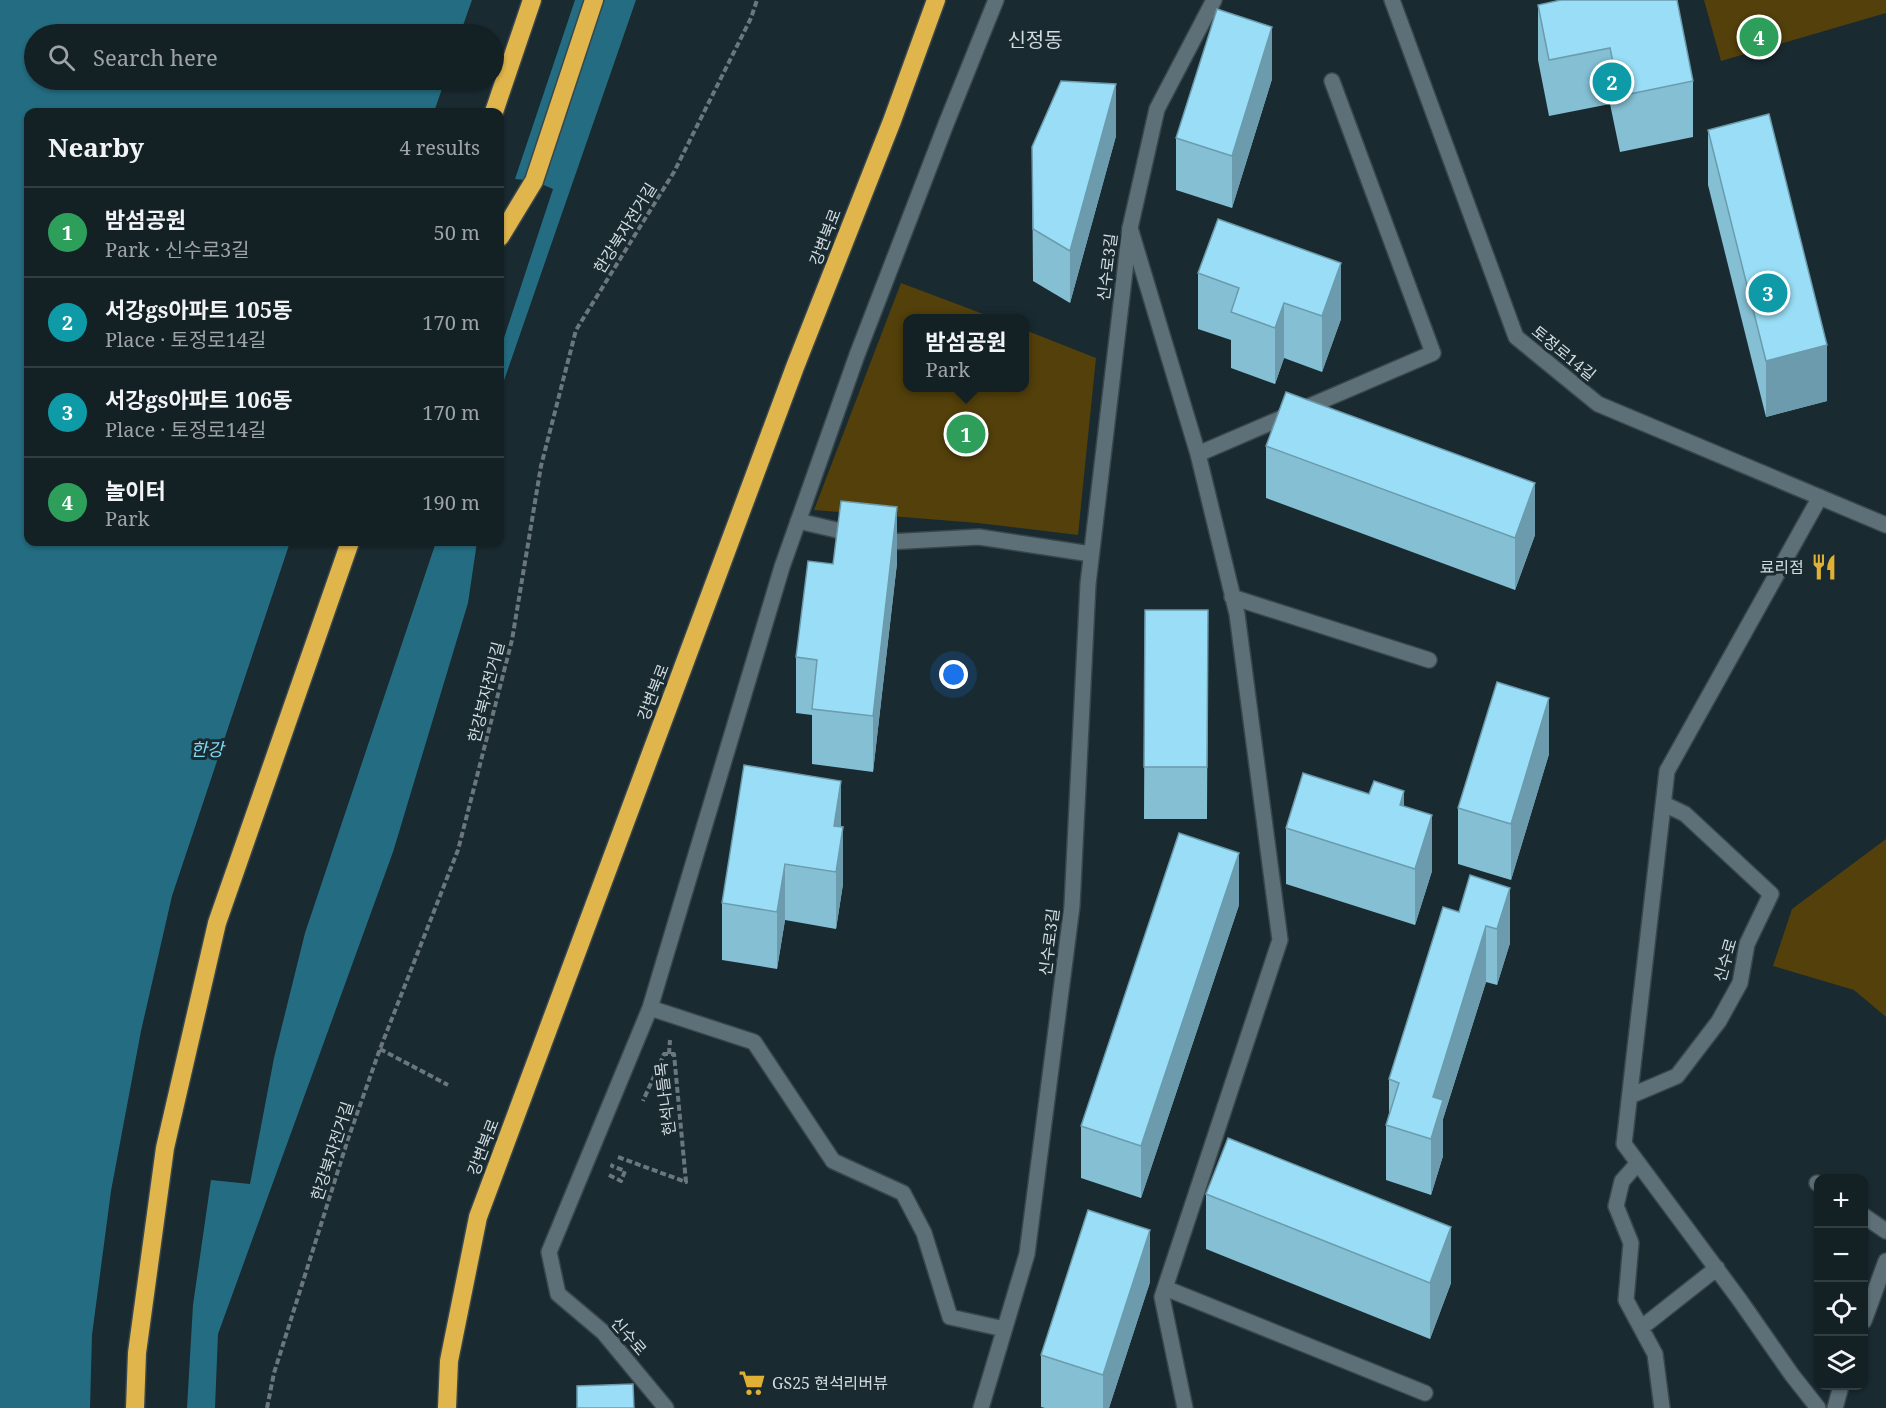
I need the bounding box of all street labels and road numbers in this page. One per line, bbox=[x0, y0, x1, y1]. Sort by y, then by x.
street label: 한강북자전거길 bbox=[588, 178, 662, 278]
street label: 강변북로 bbox=[804, 205, 846, 268]
street label: 신수로3길 bbox=[1092, 232, 1122, 302]
street label: 토정로14길 bbox=[1527, 320, 1601, 386]
street label: 한강북자전거길 bbox=[463, 639, 509, 745]
street label: 강변북로 bbox=[632, 660, 674, 723]
street label: 신수로3길 bbox=[1034, 907, 1064, 977]
street label: 신수로 bbox=[1708, 935, 1742, 984]
street label: 현석나들목 bbox=[650, 1061, 680, 1137]
street label: 한강북자전거길 bbox=[306, 1099, 358, 1203]
street label: 강변북로 bbox=[462, 1115, 504, 1178]
street label: 신수로 bbox=[606, 1312, 652, 1360]

